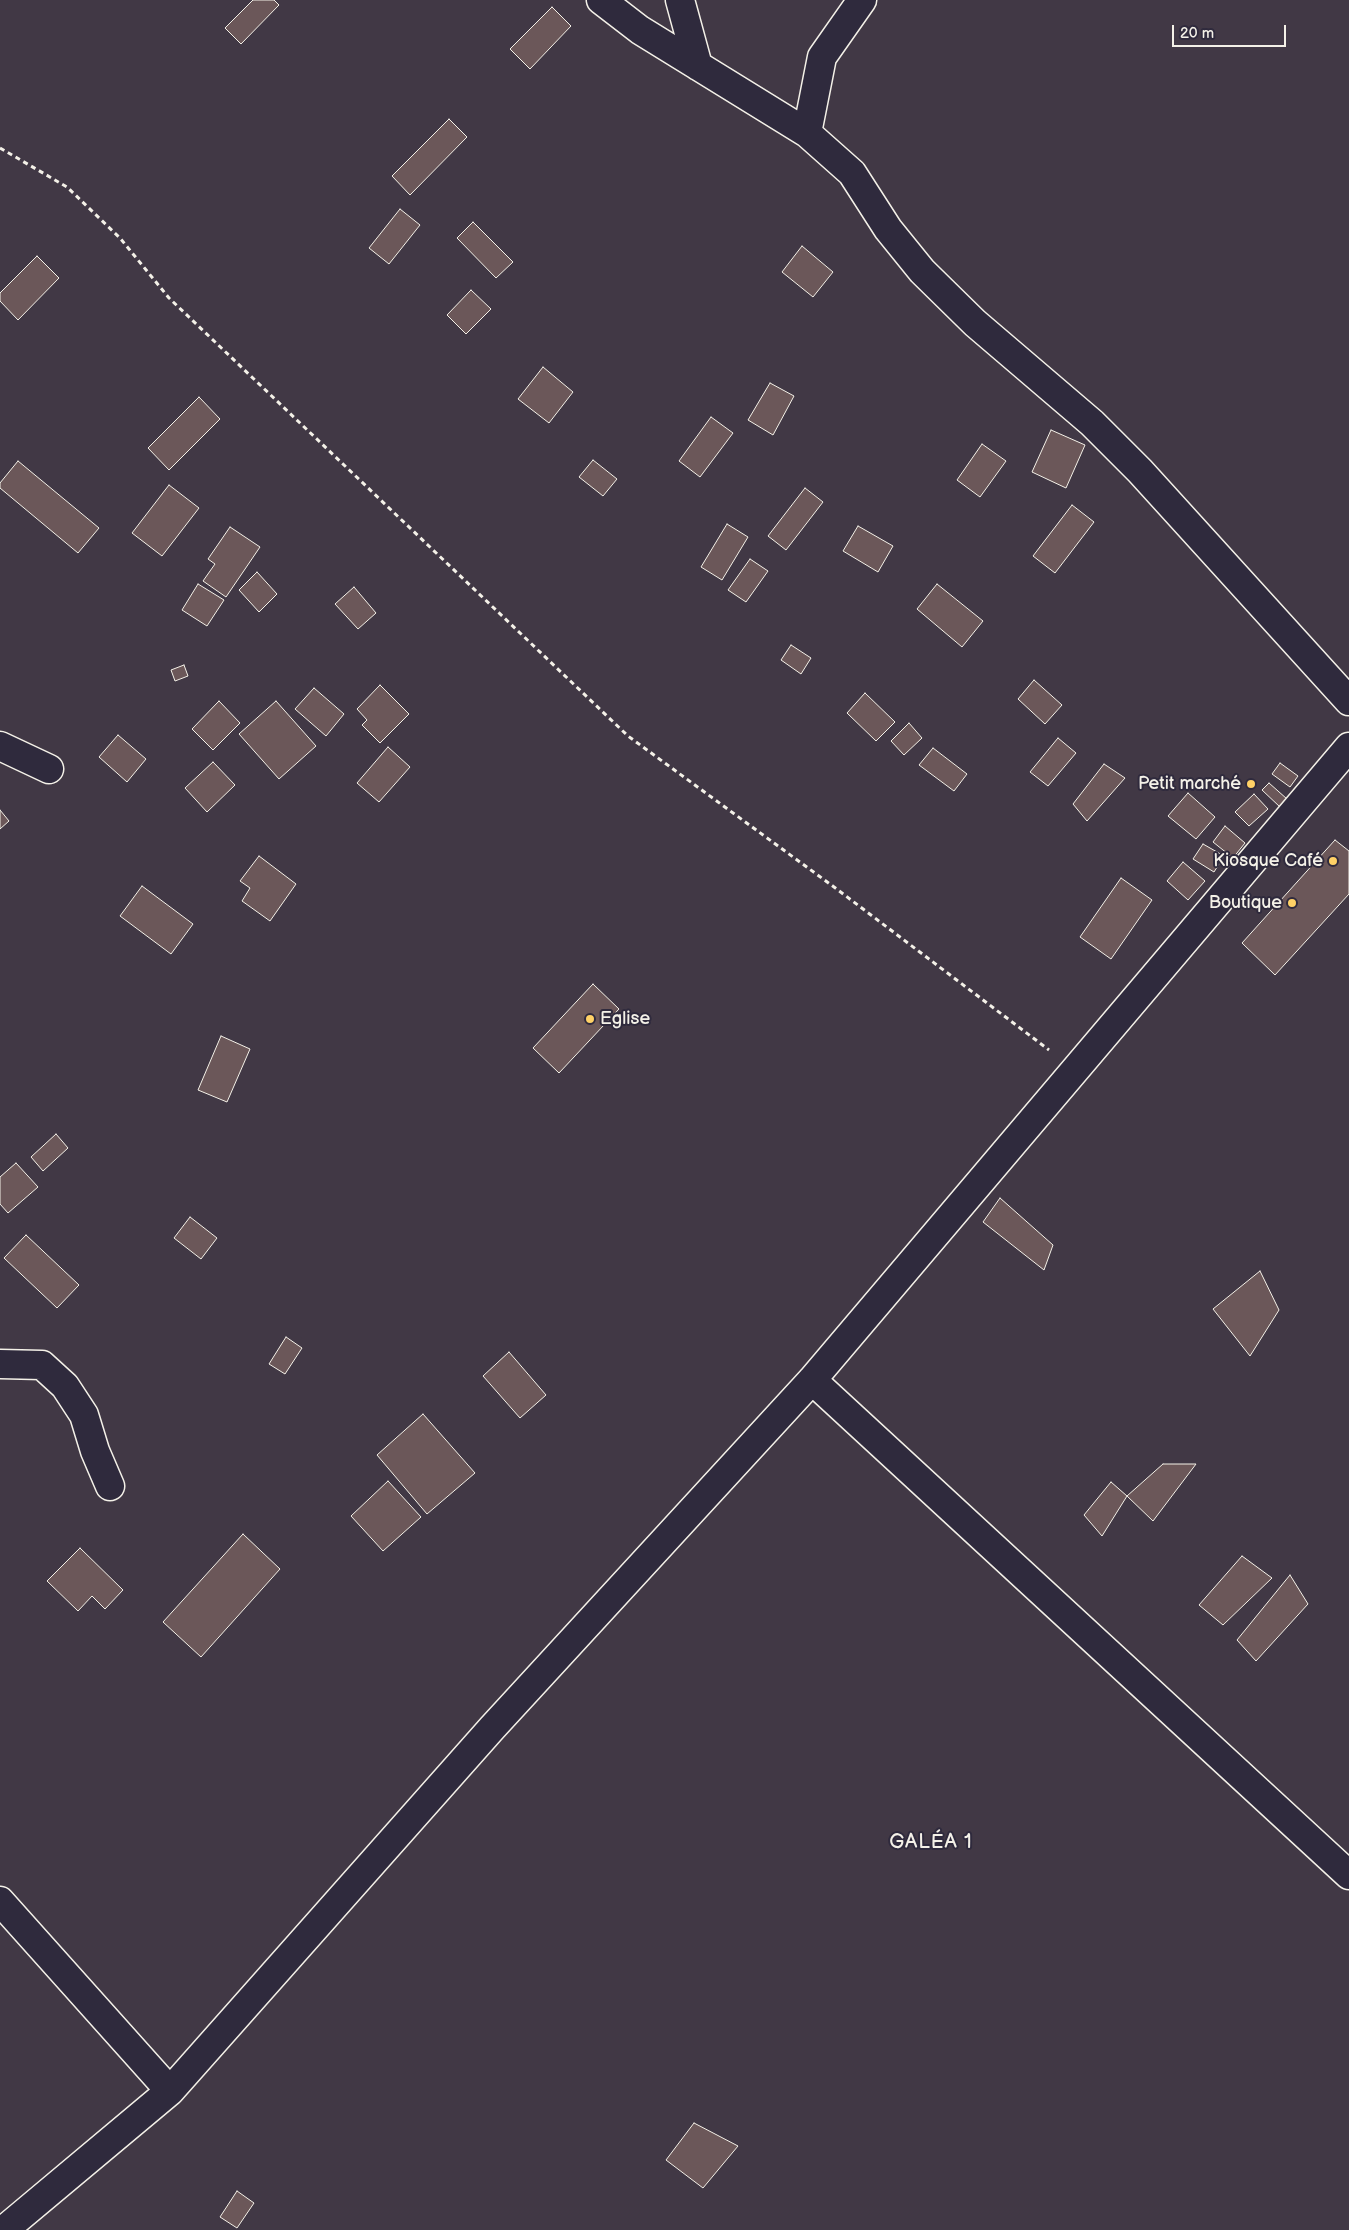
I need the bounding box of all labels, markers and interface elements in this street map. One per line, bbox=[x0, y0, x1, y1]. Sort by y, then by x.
scale bar bbox=[1174, 15, 1288, 47]
text: 20 m bbox=[1180, 24, 1214, 43]
place label: Petit marché bbox=[1138, 773, 1241, 795]
marker: Petit marché bbox=[1245, 778, 1257, 790]
place label: Kiosque Café bbox=[1213, 850, 1323, 872]
marker: Kiosque Café bbox=[1327, 855, 1339, 867]
place label: Boutique bbox=[1209, 892, 1282, 914]
marker: Boutique bbox=[1286, 897, 1298, 909]
place label: Eglise bbox=[600, 1008, 650, 1030]
marker: Eglise bbox=[584, 1013, 596, 1025]
district label: GALÉA 1 bbox=[888, 1831, 974, 1855]

